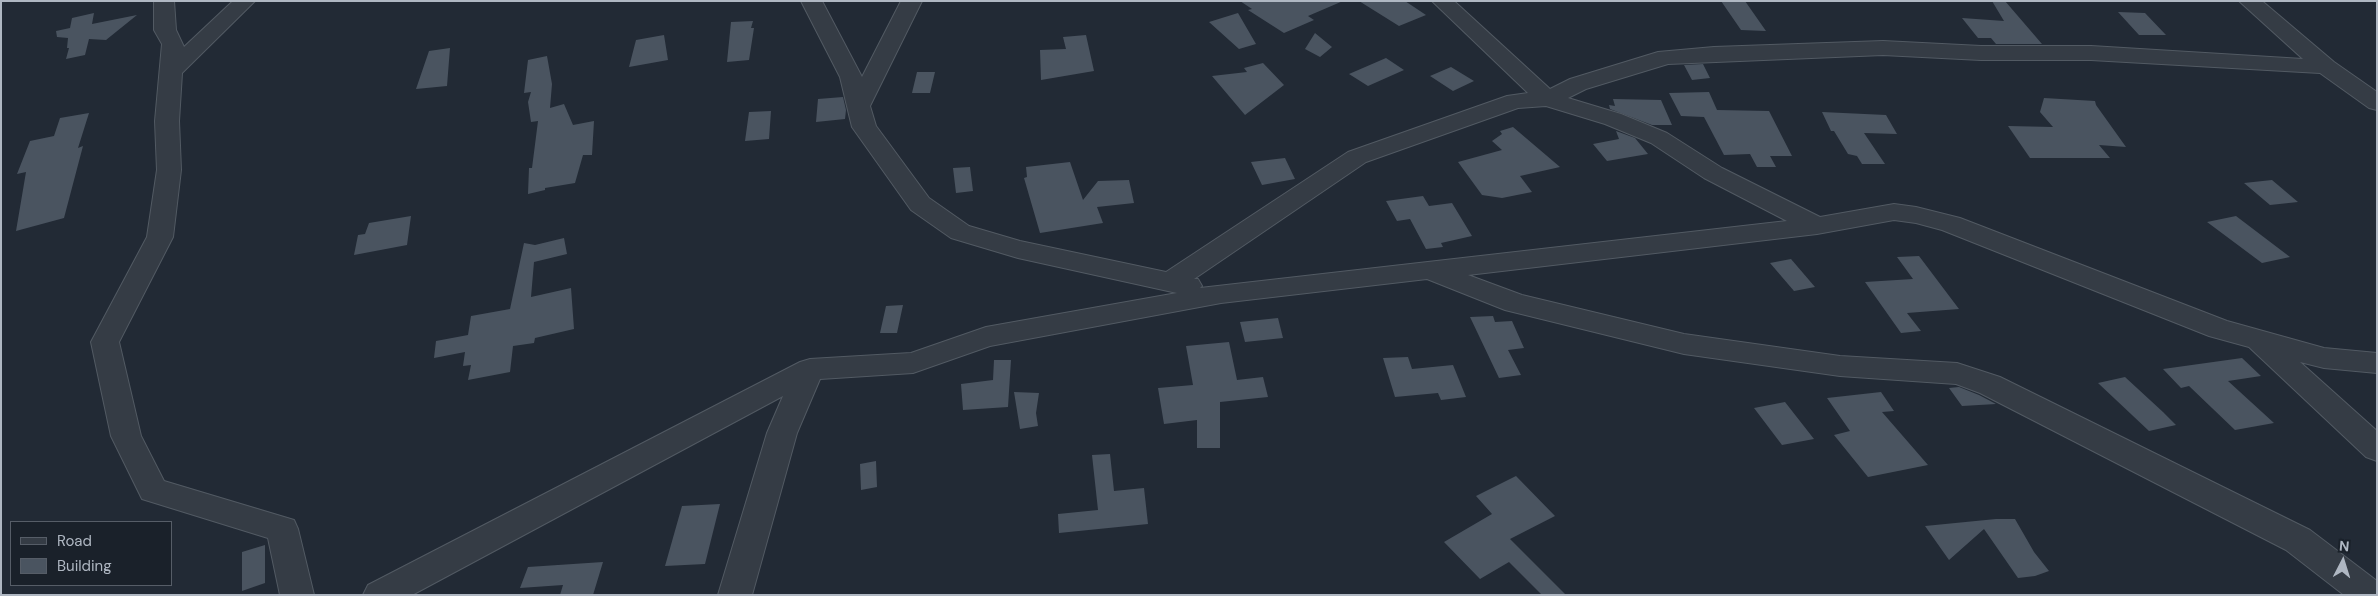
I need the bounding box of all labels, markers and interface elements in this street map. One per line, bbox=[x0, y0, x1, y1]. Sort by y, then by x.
legend bbox=[10, 521, 172, 586]
text: Road bbox=[57, 531, 92, 551]
north arrow bbox=[2318, 536, 2368, 586]
text: N bbox=[2338, 537, 2350, 555]
text: Building bbox=[57, 556, 112, 576]

